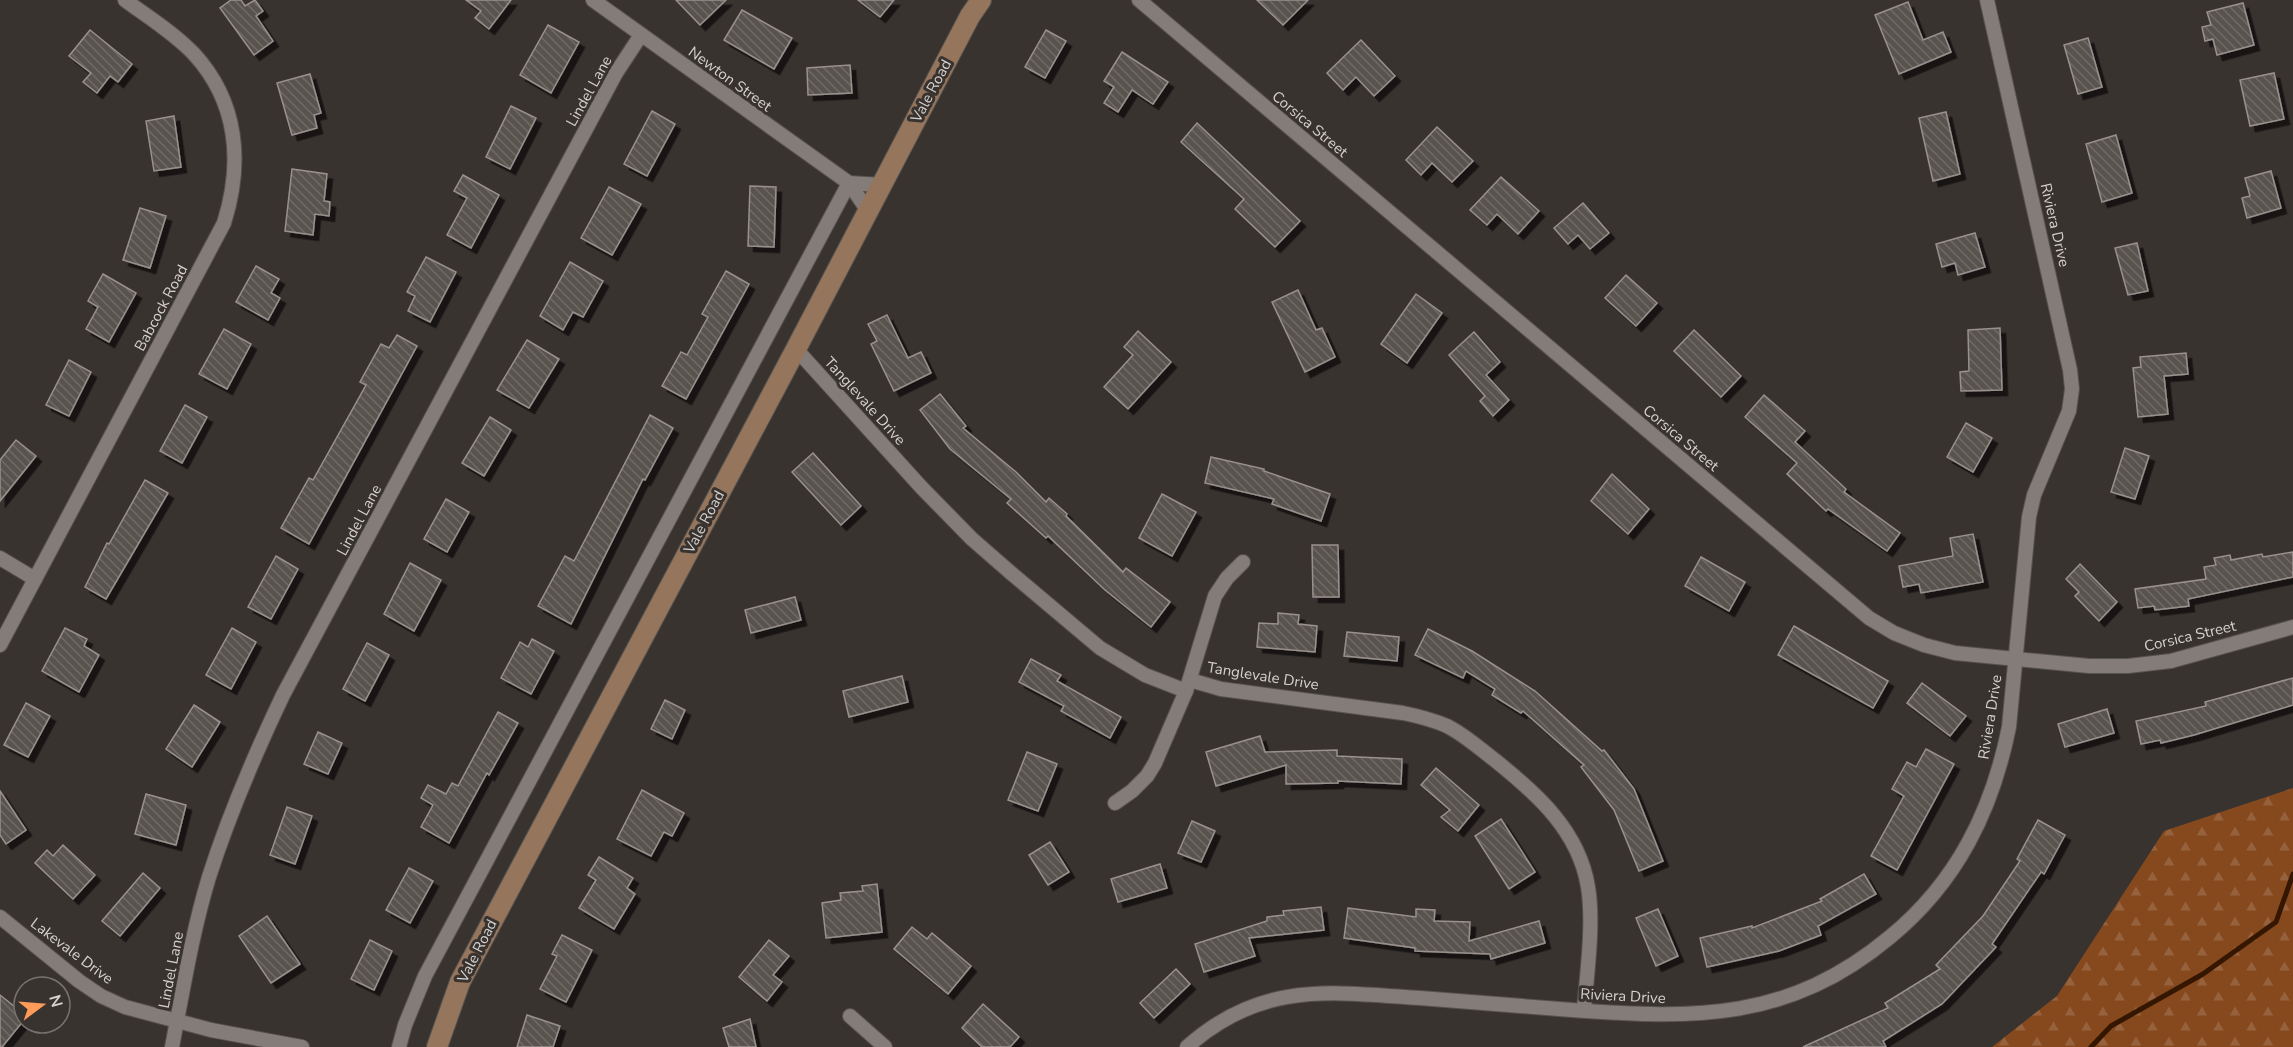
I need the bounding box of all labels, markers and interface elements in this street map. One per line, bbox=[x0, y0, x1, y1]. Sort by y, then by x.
street label: Newton Street bbox=[684, 42, 776, 116]
street label: Lindel Lane bbox=[561, 52, 617, 130]
street label: Vale Road bbox=[906, 56, 956, 127]
street label: Corsica Street bbox=[1268, 86, 1353, 162]
street label: Riviera Drive bbox=[2036, 181, 2074, 269]
street label: Babcock Road bbox=[130, 261, 192, 355]
street label: Tanglevale Drive bbox=[820, 352, 910, 450]
street label: Corsica Street bbox=[1639, 400, 1724, 476]
street label: Lindel Lane bbox=[332, 481, 386, 559]
street label: Vale Road bbox=[679, 487, 729, 558]
street label: Corsica Street bbox=[2142, 616, 2239, 656]
street label: Tanglevale Drive bbox=[1206, 657, 1320, 695]
street label: Riviera Drive bbox=[1973, 673, 2007, 761]
street label: Lakevale Drive bbox=[27, 913, 117, 989]
street label: Vale Road bbox=[452, 916, 501, 987]
street label: Lindel Lane bbox=[154, 930, 188, 1010]
north arrow bbox=[12, 975, 72, 1035]
street label: Riviera Drive bbox=[1580, 984, 1666, 1008]
text: N bbox=[43, 992, 68, 1010]

